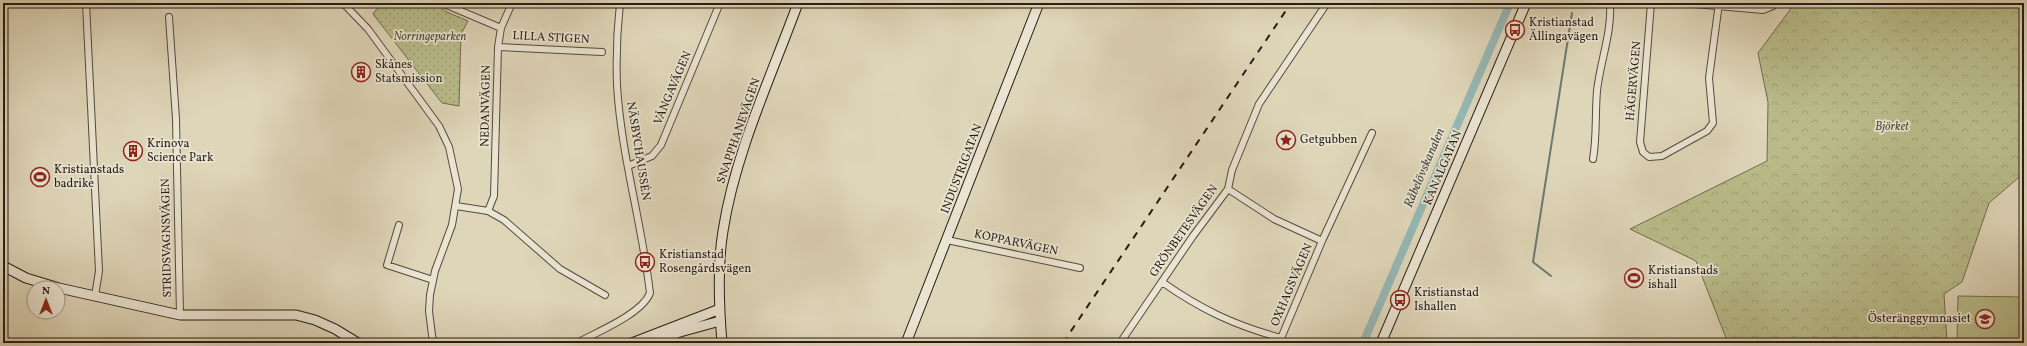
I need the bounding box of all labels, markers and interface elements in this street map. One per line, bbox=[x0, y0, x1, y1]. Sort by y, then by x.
place label: Kristianstad Ällingavägen bbox=[1529, 15, 1598, 45]
bus stop icon: Kristianstad Ällingavägen bbox=[1504, 19, 1526, 41]
street label: LILLA STIGEN bbox=[512, 28, 590, 48]
park label: Norringeparken bbox=[393, 29, 467, 45]
street label: HÄGERVÄGEN bbox=[1622, 40, 1645, 122]
street label: VÅNGAVÄGEN bbox=[649, 48, 696, 127]
place label: Skånes Statsmission bbox=[375, 57, 443, 87]
building icon: Skånes Statsmission bbox=[350, 61, 372, 83]
street label: NEDANVÄGEN bbox=[476, 65, 495, 147]
street label: SNAPPHANEVÄGEN bbox=[712, 76, 765, 186]
street label: NÄSBYCHAUSSÉN bbox=[622, 100, 655, 202]
park label: Björket bbox=[1875, 119, 1910, 135]
street label: INDUSTRIGATAN bbox=[938, 122, 987, 216]
water label: Råbelövskanalen bbox=[1400, 125, 1450, 210]
street label: KANALGATAN bbox=[1420, 128, 1466, 208]
place icon: Getgubben bbox=[1275, 129, 1297, 151]
place label: Getgubben bbox=[1300, 132, 1357, 148]
place label: Krinova Science Park bbox=[147, 136, 214, 166]
building icon: Krinova Science Park bbox=[122, 140, 144, 162]
place label: Kristianstads badrike bbox=[54, 162, 124, 192]
sports icon: Kristianstads badrike bbox=[29, 166, 51, 188]
street label: STRIDSVAGNSVÄGEN bbox=[157, 178, 176, 298]
street label: GRÖNBETESVÄGEN bbox=[1145, 181, 1222, 280]
street label: KOPPARVÄGEN bbox=[973, 225, 1060, 260]
street label: OXHAGSVÄGEN bbox=[1266, 240, 1317, 329]
place label: Kristianstad Rosengårdsvägen bbox=[659, 247, 751, 277]
bus stop icon: Kristianstad Rosengårdsvägen bbox=[634, 251, 656, 273]
place label: Kristianstads ishall bbox=[1648, 263, 1718, 293]
sports icon: Kristianstads ishall bbox=[1623, 267, 1645, 289]
north arrow bbox=[26, 280, 66, 320]
text: N bbox=[42, 284, 50, 299]
place label: Kristianstad Ishallen bbox=[1414, 285, 1479, 315]
bus stop icon: Kristianstad Ishallen bbox=[1389, 289, 1411, 311]
school or university icon: Österänggymnasiet bbox=[1974, 308, 1996, 330]
place label: Österänggymnasiet bbox=[1868, 310, 1971, 327]

